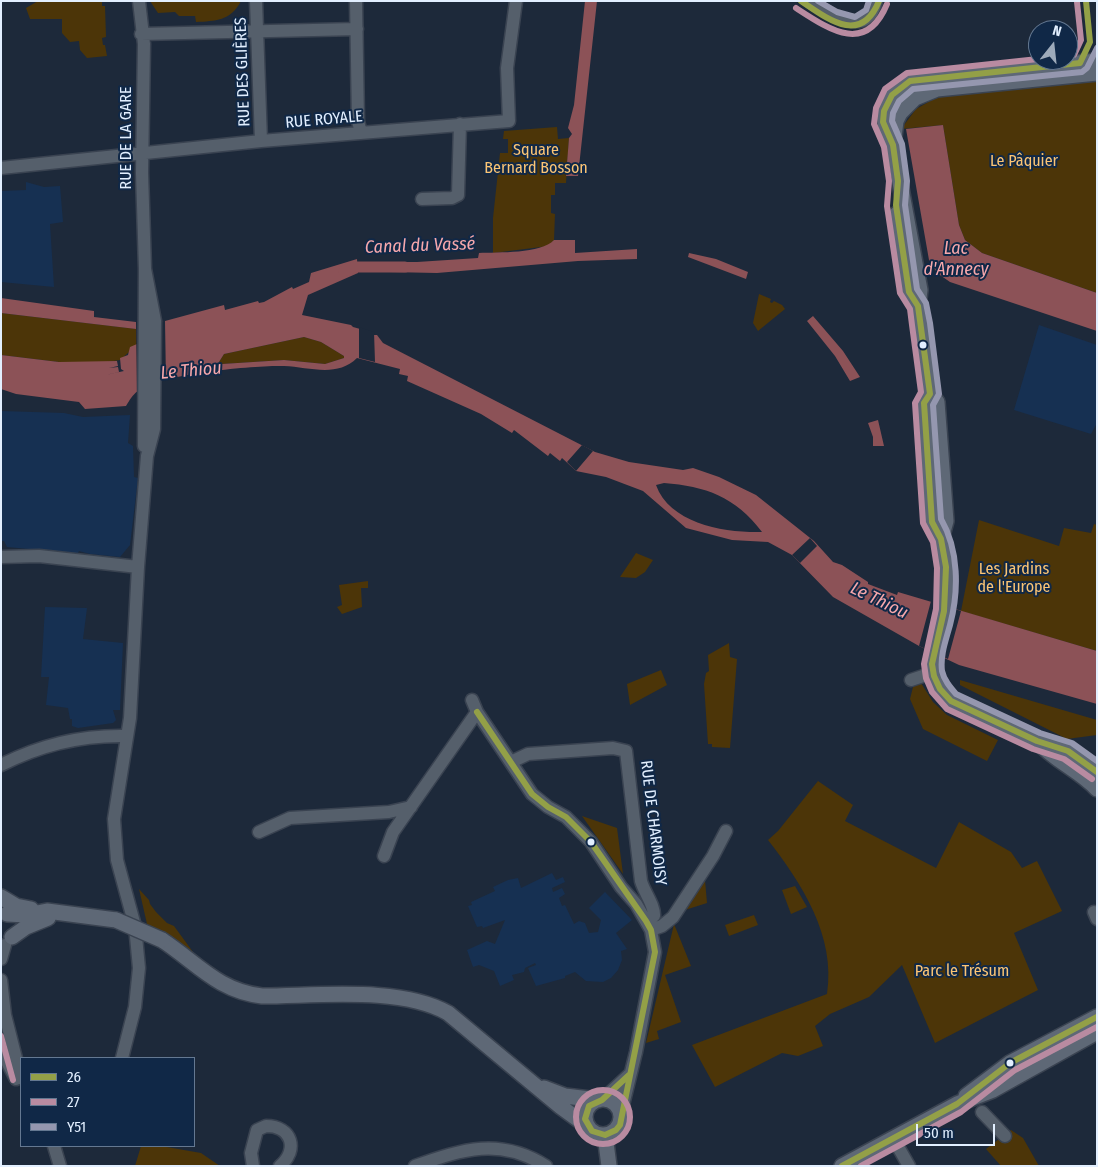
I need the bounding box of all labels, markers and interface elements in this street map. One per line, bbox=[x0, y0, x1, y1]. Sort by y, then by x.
street label: RUE DES GLIÈRES bbox=[231, 17, 255, 127]
north arrow bbox=[1028, 20, 1078, 70]
text: N bbox=[1051, 22, 1063, 40]
street label: RUE DE LA GARE bbox=[117, 87, 137, 189]
street label: RUE ROYALE bbox=[285, 107, 363, 133]
park label: Square Bernard Bosson bbox=[484, 141, 588, 179]
park label: Le Pâquier bbox=[990, 152, 1058, 172]
water label: Canal du Vassé bbox=[365, 233, 475, 259]
water label: Lac d'Annecy bbox=[924, 238, 988, 280]
unlabelled marker bbox=[918, 340, 928, 350]
water label: Le Thiou bbox=[160, 358, 222, 384]
park label: Les Jardins de l'Europe bbox=[977, 560, 1051, 598]
water label: Le Thiou bbox=[847, 578, 911, 624]
street label: RUE DE CHARMOISY bbox=[636, 759, 670, 887]
unlabelled marker bbox=[586, 837, 596, 847]
park label: Parc le Trésum bbox=[915, 962, 1009, 982]
legend bbox=[20, 1057, 195, 1147]
unlabelled marker bbox=[1005, 1058, 1015, 1068]
text: 26 bbox=[67, 1068, 81, 1086]
text: 27 bbox=[67, 1093, 80, 1111]
scale bar bbox=[918, 1114, 997, 1146]
text: Y51 bbox=[67, 1118, 86, 1136]
text: 50 m bbox=[924, 1124, 954, 1142]

